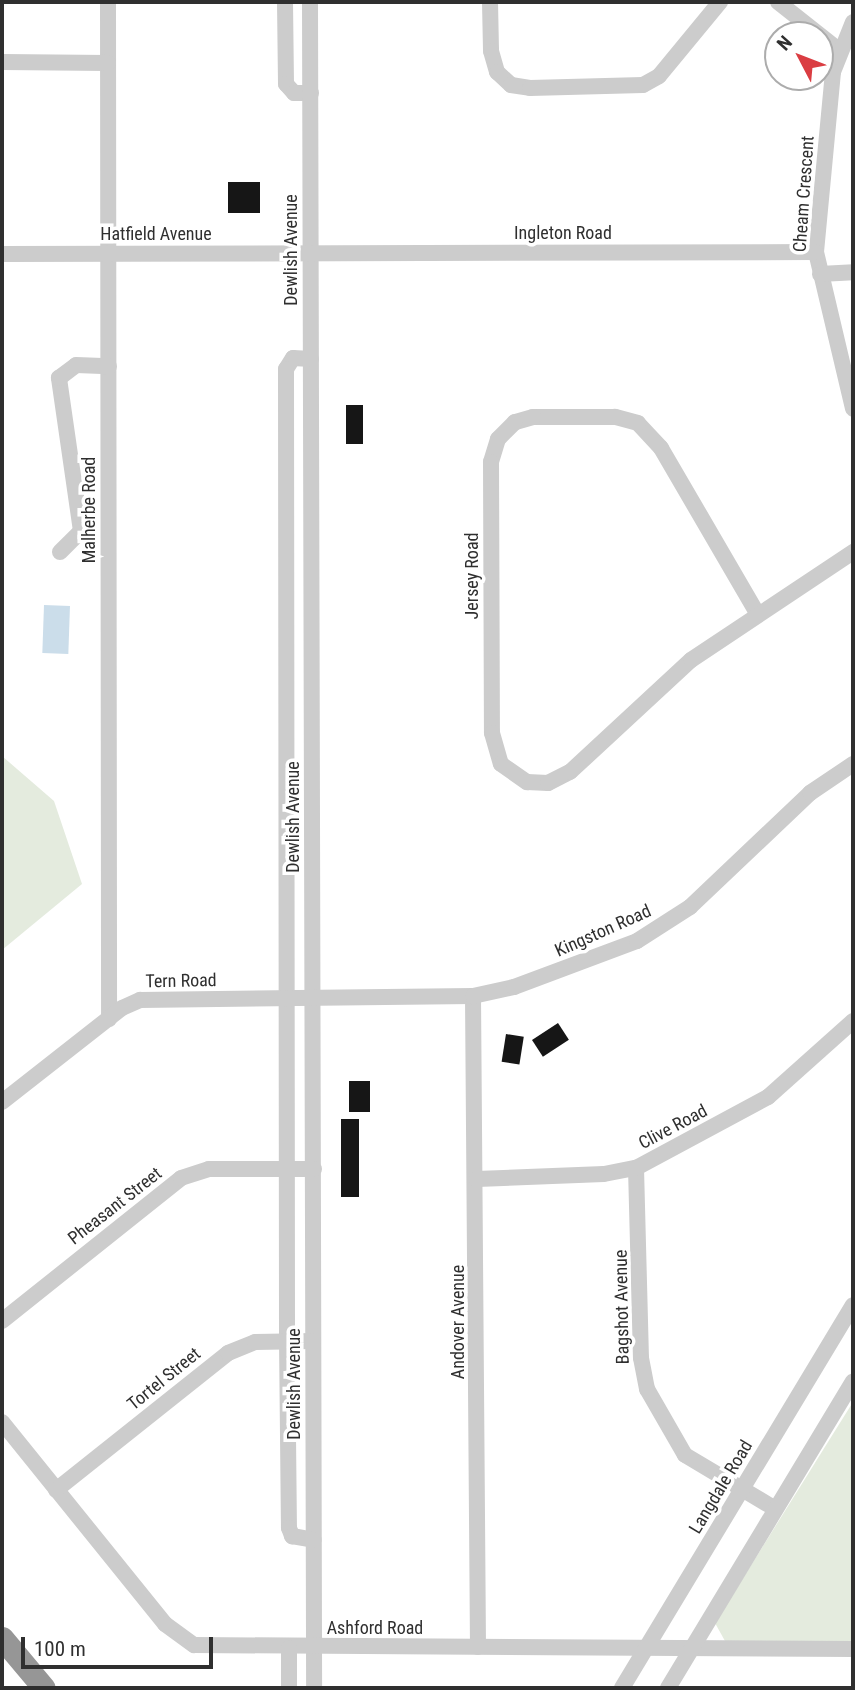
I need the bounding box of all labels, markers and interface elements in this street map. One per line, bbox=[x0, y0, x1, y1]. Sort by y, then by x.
north arrow bbox=[764, 21, 834, 91]
text: N bbox=[772, 31, 797, 55]
street label: Cheam Crescent bbox=[789, 135, 819, 253]
street label: Dewlish Avenue bbox=[280, 194, 302, 306]
street label: Ingleton Road bbox=[514, 222, 612, 244]
street label: Hatfield Avenue bbox=[100, 223, 212, 245]
street label: Malherbe Road bbox=[78, 457, 100, 563]
street label: Jersey Road bbox=[461, 533, 483, 619]
street label: Dewlish Avenue bbox=[282, 761, 304, 873]
street label: Kingston Road bbox=[552, 900, 654, 962]
street label: Tern Road bbox=[145, 970, 217, 992]
street label: Clive Road bbox=[635, 1100, 711, 1154]
street label: Pheasant Street bbox=[64, 1163, 166, 1249]
street label: Bagshot Avenue bbox=[610, 1250, 634, 1364]
street label: Andover Avenue bbox=[447, 1265, 469, 1379]
street label: Dewlish Avenue bbox=[283, 1328, 305, 1440]
street label: Tortel Street bbox=[123, 1343, 205, 1415]
street label: Langdale Road bbox=[685, 1436, 757, 1538]
street label: Ashford Road bbox=[327, 1617, 423, 1639]
scale bar bbox=[24, 1624, 217, 1668]
text: 100 m bbox=[34, 1637, 86, 1661]

